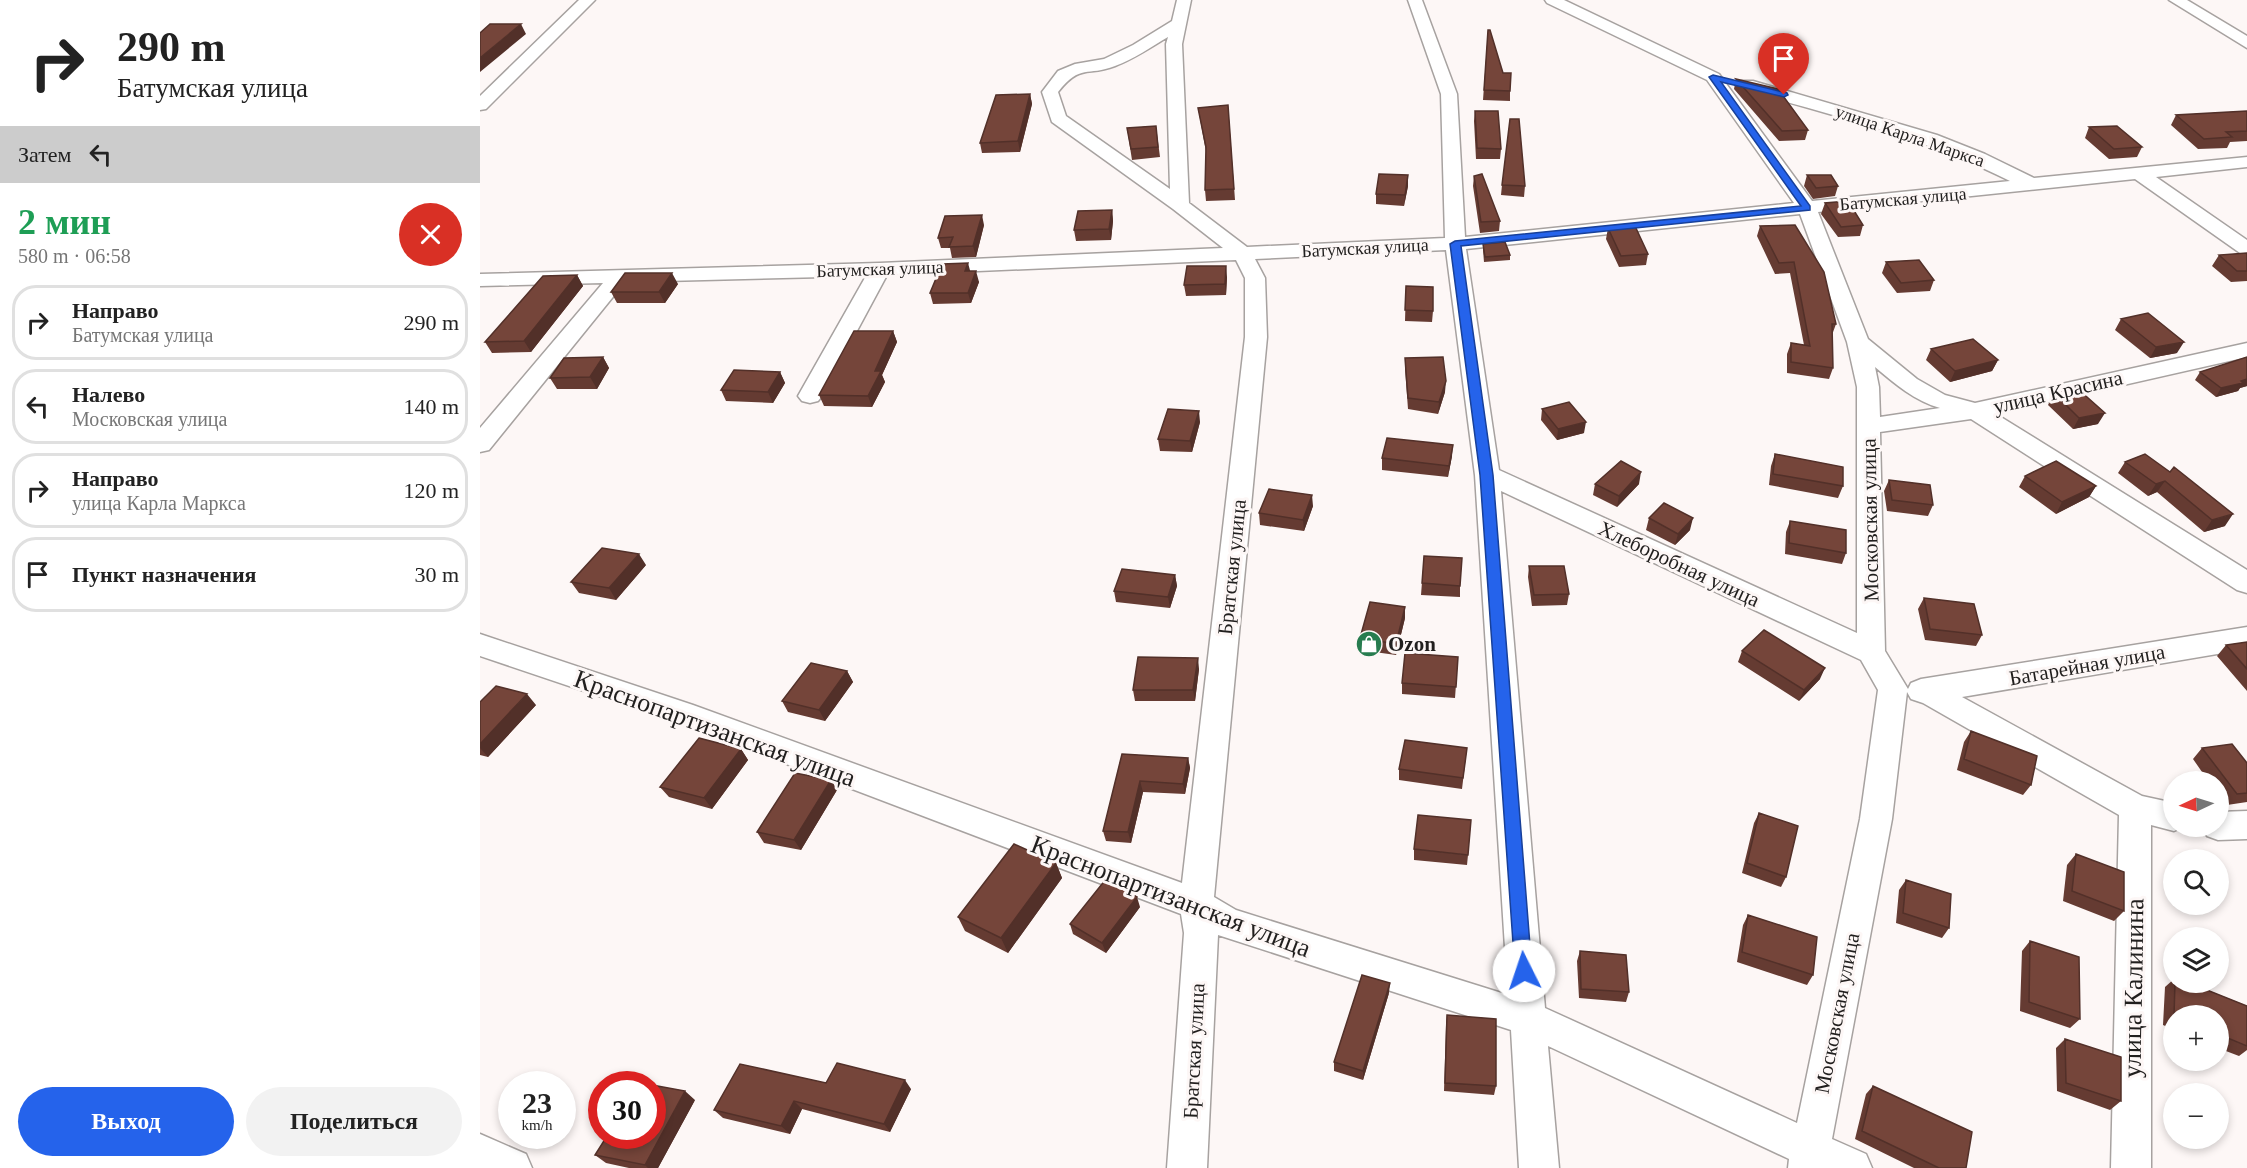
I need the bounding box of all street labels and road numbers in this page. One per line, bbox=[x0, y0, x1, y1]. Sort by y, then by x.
street label: улица Карла Маркса bbox=[1833, 101, 1987, 171]
street label: Батумская улица bbox=[1839, 183, 1967, 215]
street label: Батумская улица bbox=[1301, 235, 1429, 261]
street label: Батумская улица bbox=[816, 257, 944, 281]
street label: улица Красина bbox=[1991, 365, 2126, 419]
street label: Московская улица bbox=[1857, 438, 1883, 602]
street label: Братская улица bbox=[1213, 497, 1251, 636]
street label: Хлеборобная улица bbox=[1595, 516, 1764, 612]
street label: Батарейная улица bbox=[2007, 639, 2168, 691]
street label: Краснопартизанская улица bbox=[570, 664, 860, 793]
street label: Краснопартизанская улица bbox=[1027, 830, 1315, 963]
street label: улица Калинина bbox=[2117, 897, 2150, 1078]
street label: Московская улица bbox=[1810, 930, 1864, 1095]
street label: Братская улица bbox=[1178, 982, 1210, 1120]

